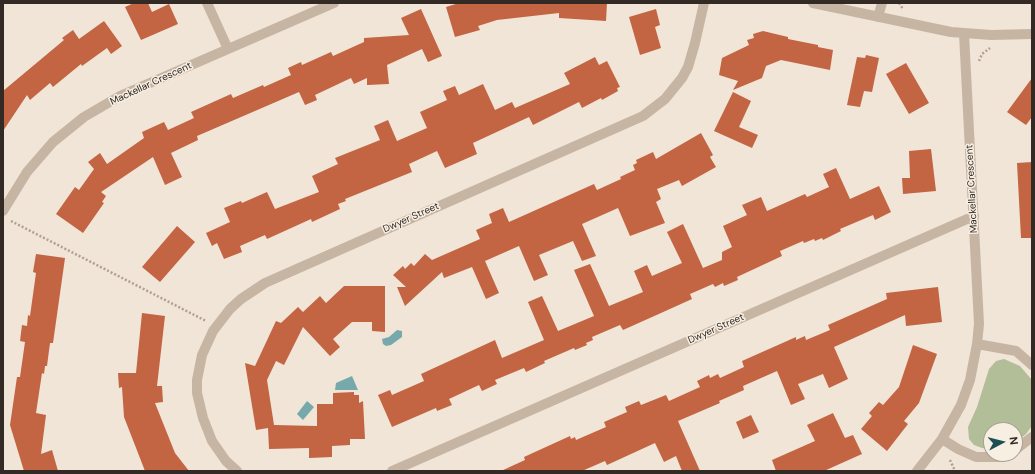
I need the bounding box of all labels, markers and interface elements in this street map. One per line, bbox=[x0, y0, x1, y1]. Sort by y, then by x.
street label: Mackellar Crescent bbox=[108, 60, 194, 108]
street label: Mackellar Crescent bbox=[964, 144, 980, 234]
street label: Dwyer Street bbox=[381, 200, 441, 236]
street label: Dwyer Street bbox=[686, 311, 746, 347]
north arrow bbox=[983, 422, 1023, 462]
text: N bbox=[1006, 436, 1021, 445]

